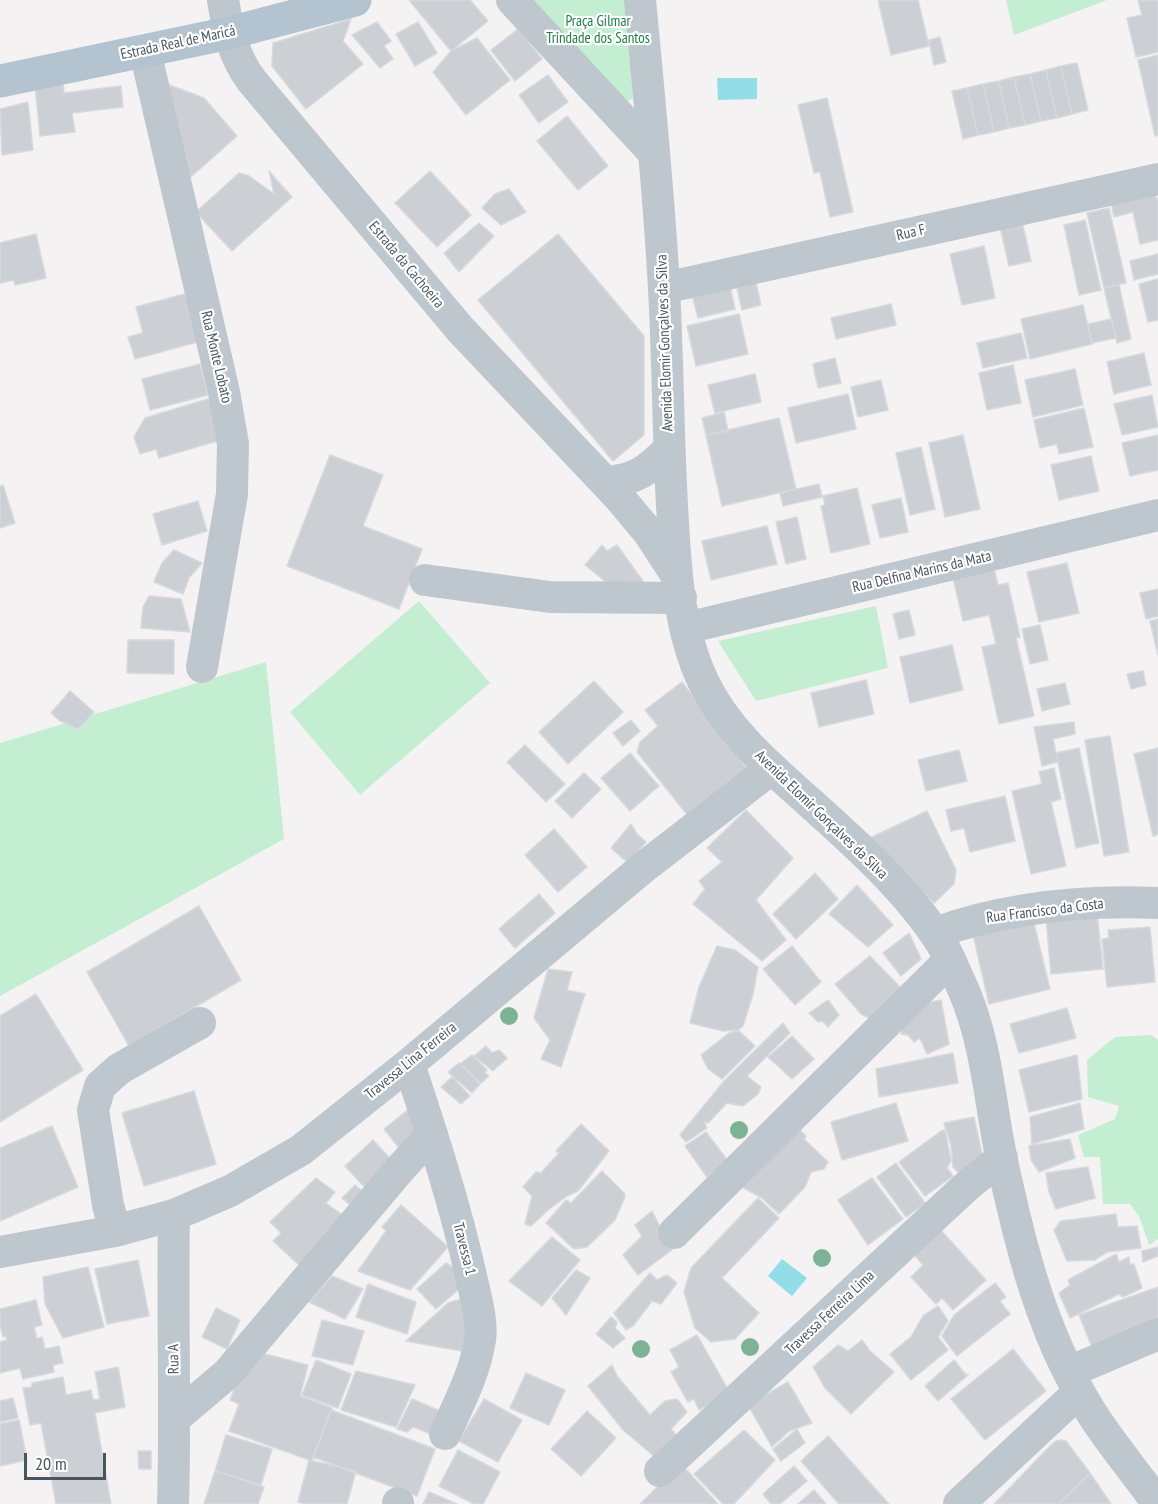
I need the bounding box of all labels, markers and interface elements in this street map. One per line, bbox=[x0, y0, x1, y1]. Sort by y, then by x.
park label: Praça Gilmar Trindade dos Santos bbox=[546, 13, 650, 48]
street label: Estrada Real de Maricá bbox=[119, 22, 237, 64]
street label: Estrada da Cachoeira bbox=[364, 218, 448, 312]
street label: Rua F bbox=[895, 221, 927, 245]
street label: Avenida Elomir Gonçalves da Silva bbox=[653, 254, 677, 432]
street label: Rua Monte Lobato bbox=[197, 309, 235, 405]
street label: Rua Delfina Marins da Mata bbox=[851, 547, 993, 597]
street label: Avenida Elomir Gonçalves da Silva bbox=[751, 747, 891, 883]
street label: Rua Francisco da Costa bbox=[985, 895, 1105, 927]
street label: Travessa Lina Ferreira bbox=[362, 1019, 460, 1103]
street label: Travessa 1 bbox=[449, 1221, 479, 1277]
street label: Travessa Ferreira Lima bbox=[782, 1267, 878, 1359]
street label: Rua A bbox=[165, 1344, 183, 1374]
scale bar bbox=[27, 1441, 110, 1479]
text: 20 m bbox=[35, 1452, 67, 1475]

